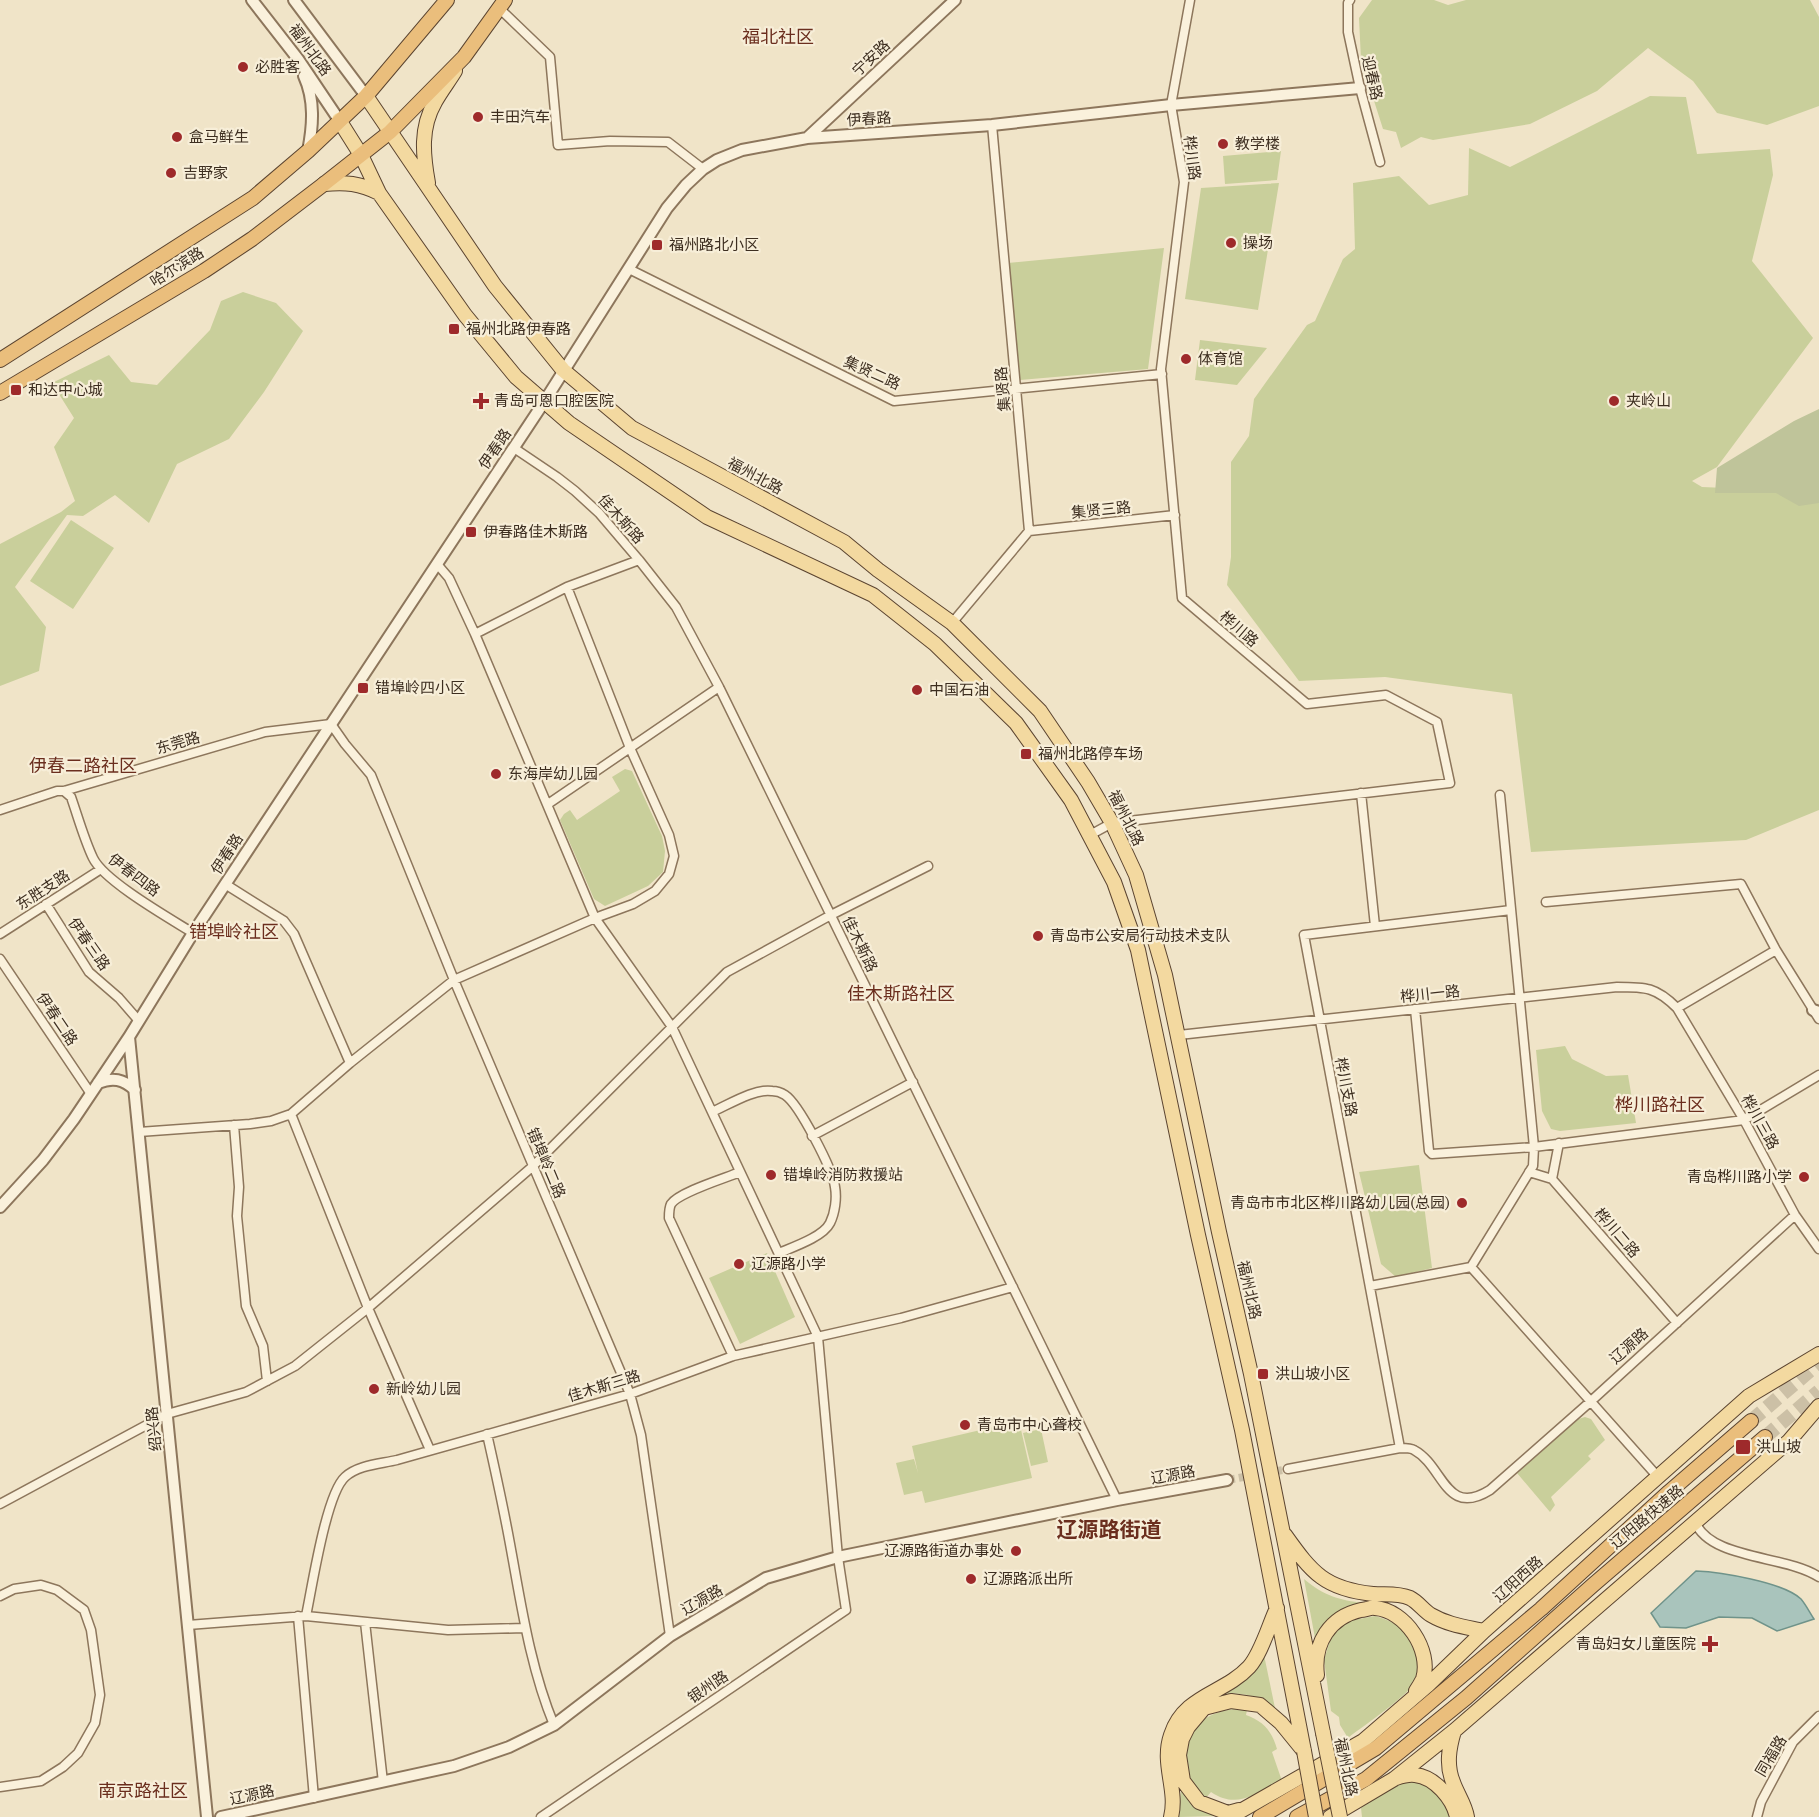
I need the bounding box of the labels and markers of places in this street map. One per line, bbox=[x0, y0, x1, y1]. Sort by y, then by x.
place label: 必胜客 bbox=[255, 57, 300, 76]
marker: 必胜客 bbox=[236, 60, 250, 74]
place label: 丰田汽车 bbox=[490, 107, 550, 126]
marker: 丰田汽车 bbox=[471, 110, 485, 124]
place label: 盒马鲜生 bbox=[189, 127, 249, 146]
marker: 盒马鲜生 bbox=[170, 130, 184, 144]
place label: 教学楼 bbox=[1235, 134, 1280, 153]
marker: 教学楼 bbox=[1216, 137, 1230, 151]
place label: 吉野家 bbox=[183, 163, 228, 182]
marker: 吉野家 bbox=[164, 166, 178, 180]
place label: 操场 bbox=[1243, 233, 1273, 252]
place label: 福州路北小区 bbox=[669, 235, 759, 254]
marker: 操场 bbox=[1224, 236, 1238, 250]
marker: 福州路北小区 bbox=[650, 238, 664, 252]
place label: 福州北路伊春路 bbox=[466, 319, 571, 338]
marker: 福州北路伊春路 bbox=[447, 322, 461, 336]
place label: 体育馆 bbox=[1198, 349, 1243, 368]
marker: 体育馆 bbox=[1179, 352, 1193, 366]
place label: 和达中心城 bbox=[28, 380, 103, 399]
marker: 和达中心城 bbox=[9, 383, 23, 397]
place label: 青岛可恩口腔医院 bbox=[494, 391, 614, 410]
place label: 夹岭山 bbox=[1626, 391, 1671, 410]
marker: 青岛可恩口腔医院 bbox=[472, 392, 490, 410]
marker: 夹岭山 bbox=[1607, 394, 1621, 408]
place label: 伊春路佳木斯路 bbox=[483, 522, 588, 541]
marker: 伊春路佳木斯路 bbox=[464, 525, 478, 539]
place label: 错埠岭四小区 bbox=[375, 678, 465, 697]
place label: 中国石油 bbox=[929, 680, 989, 699]
marker: 错埠岭四小区 bbox=[356, 681, 370, 695]
marker: 中国石油 bbox=[910, 683, 924, 697]
place label: 福州北路停车场 bbox=[1038, 744, 1143, 763]
marker: 福州北路停车场 bbox=[1019, 747, 1033, 761]
place label: 东海岸幼儿园 bbox=[508, 764, 598, 783]
marker: 东海岸幼儿园 bbox=[489, 767, 503, 781]
place label: 青岛市公安局行动技术支队 bbox=[1050, 926, 1230, 945]
marker: 青岛市公安局行动技术支队 bbox=[1031, 929, 1045, 943]
place label: 错埠岭消防救援站 bbox=[783, 1165, 903, 1184]
place label: 青岛桦川路小学 bbox=[1687, 1167, 1792, 1186]
marker: 错埠岭消防救援站 bbox=[764, 1168, 778, 1182]
marker: 青岛桦川路小学 bbox=[1797, 1170, 1811, 1184]
place label: 青岛市市北区桦川路幼儿园(总园) bbox=[1230, 1193, 1450, 1212]
marker: 青岛市市北区桦川路幼儿园(总园) bbox=[1455, 1196, 1469, 1210]
place label: 辽源路小学 bbox=[751, 1254, 826, 1273]
marker: 辽源路小学 bbox=[732, 1257, 746, 1271]
place label: 洪山坡小区 bbox=[1275, 1364, 1350, 1383]
marker: 洪山坡小区 bbox=[1256, 1367, 1270, 1381]
place label: 新岭幼儿园 bbox=[386, 1379, 461, 1398]
marker: 新岭幼儿园 bbox=[367, 1382, 381, 1396]
place label: 青岛市中心聋校 bbox=[977, 1415, 1082, 1434]
marker: 青岛市中心聋校 bbox=[958, 1418, 972, 1432]
place label: 洪山坡 bbox=[1756, 1437, 1801, 1456]
marker: 洪山坡 bbox=[1734, 1438, 1752, 1456]
place label: 辽源路街道办事处 bbox=[884, 1541, 1004, 1560]
marker: 辽源路街道办事处 bbox=[1009, 1544, 1023, 1558]
place label: 辽源路派出所 bbox=[983, 1569, 1073, 1588]
marker: 辽源路派出所 bbox=[964, 1572, 978, 1586]
place label: 青岛妇女儿童医院 bbox=[1576, 1634, 1696, 1653]
marker: 青岛妇女儿童医院 bbox=[1701, 1635, 1719, 1653]

